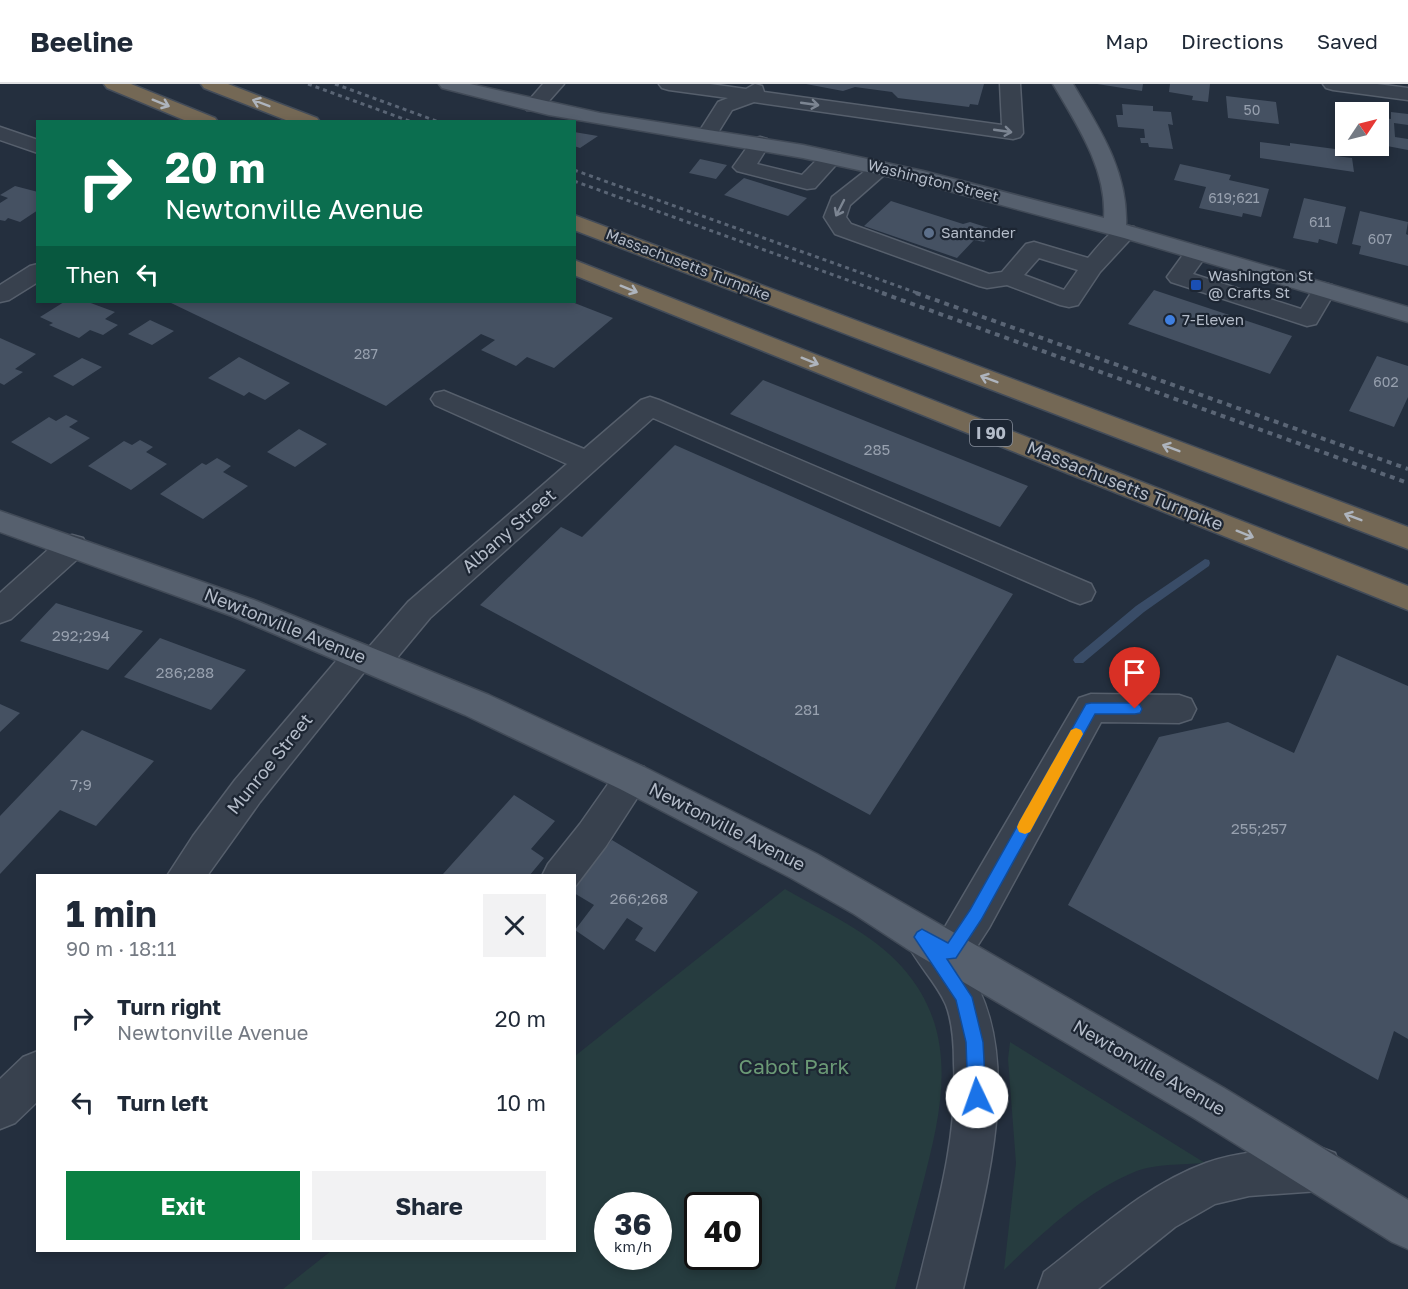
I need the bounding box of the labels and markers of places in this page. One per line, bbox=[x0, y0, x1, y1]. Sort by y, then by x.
place label: Santander bbox=[941, 223, 1016, 241]
marker: Santander bbox=[922, 226, 936, 240]
place label: Washington St @ Crafts St bbox=[1208, 266, 1313, 301]
marker: Washington St @ Crafts St bbox=[1189, 278, 1203, 292]
place label: 7-Eleven bbox=[1182, 310, 1244, 328]
marker: 7-Eleven bbox=[1163, 313, 1177, 327]
pin bbox=[1109, 647, 1160, 709]

